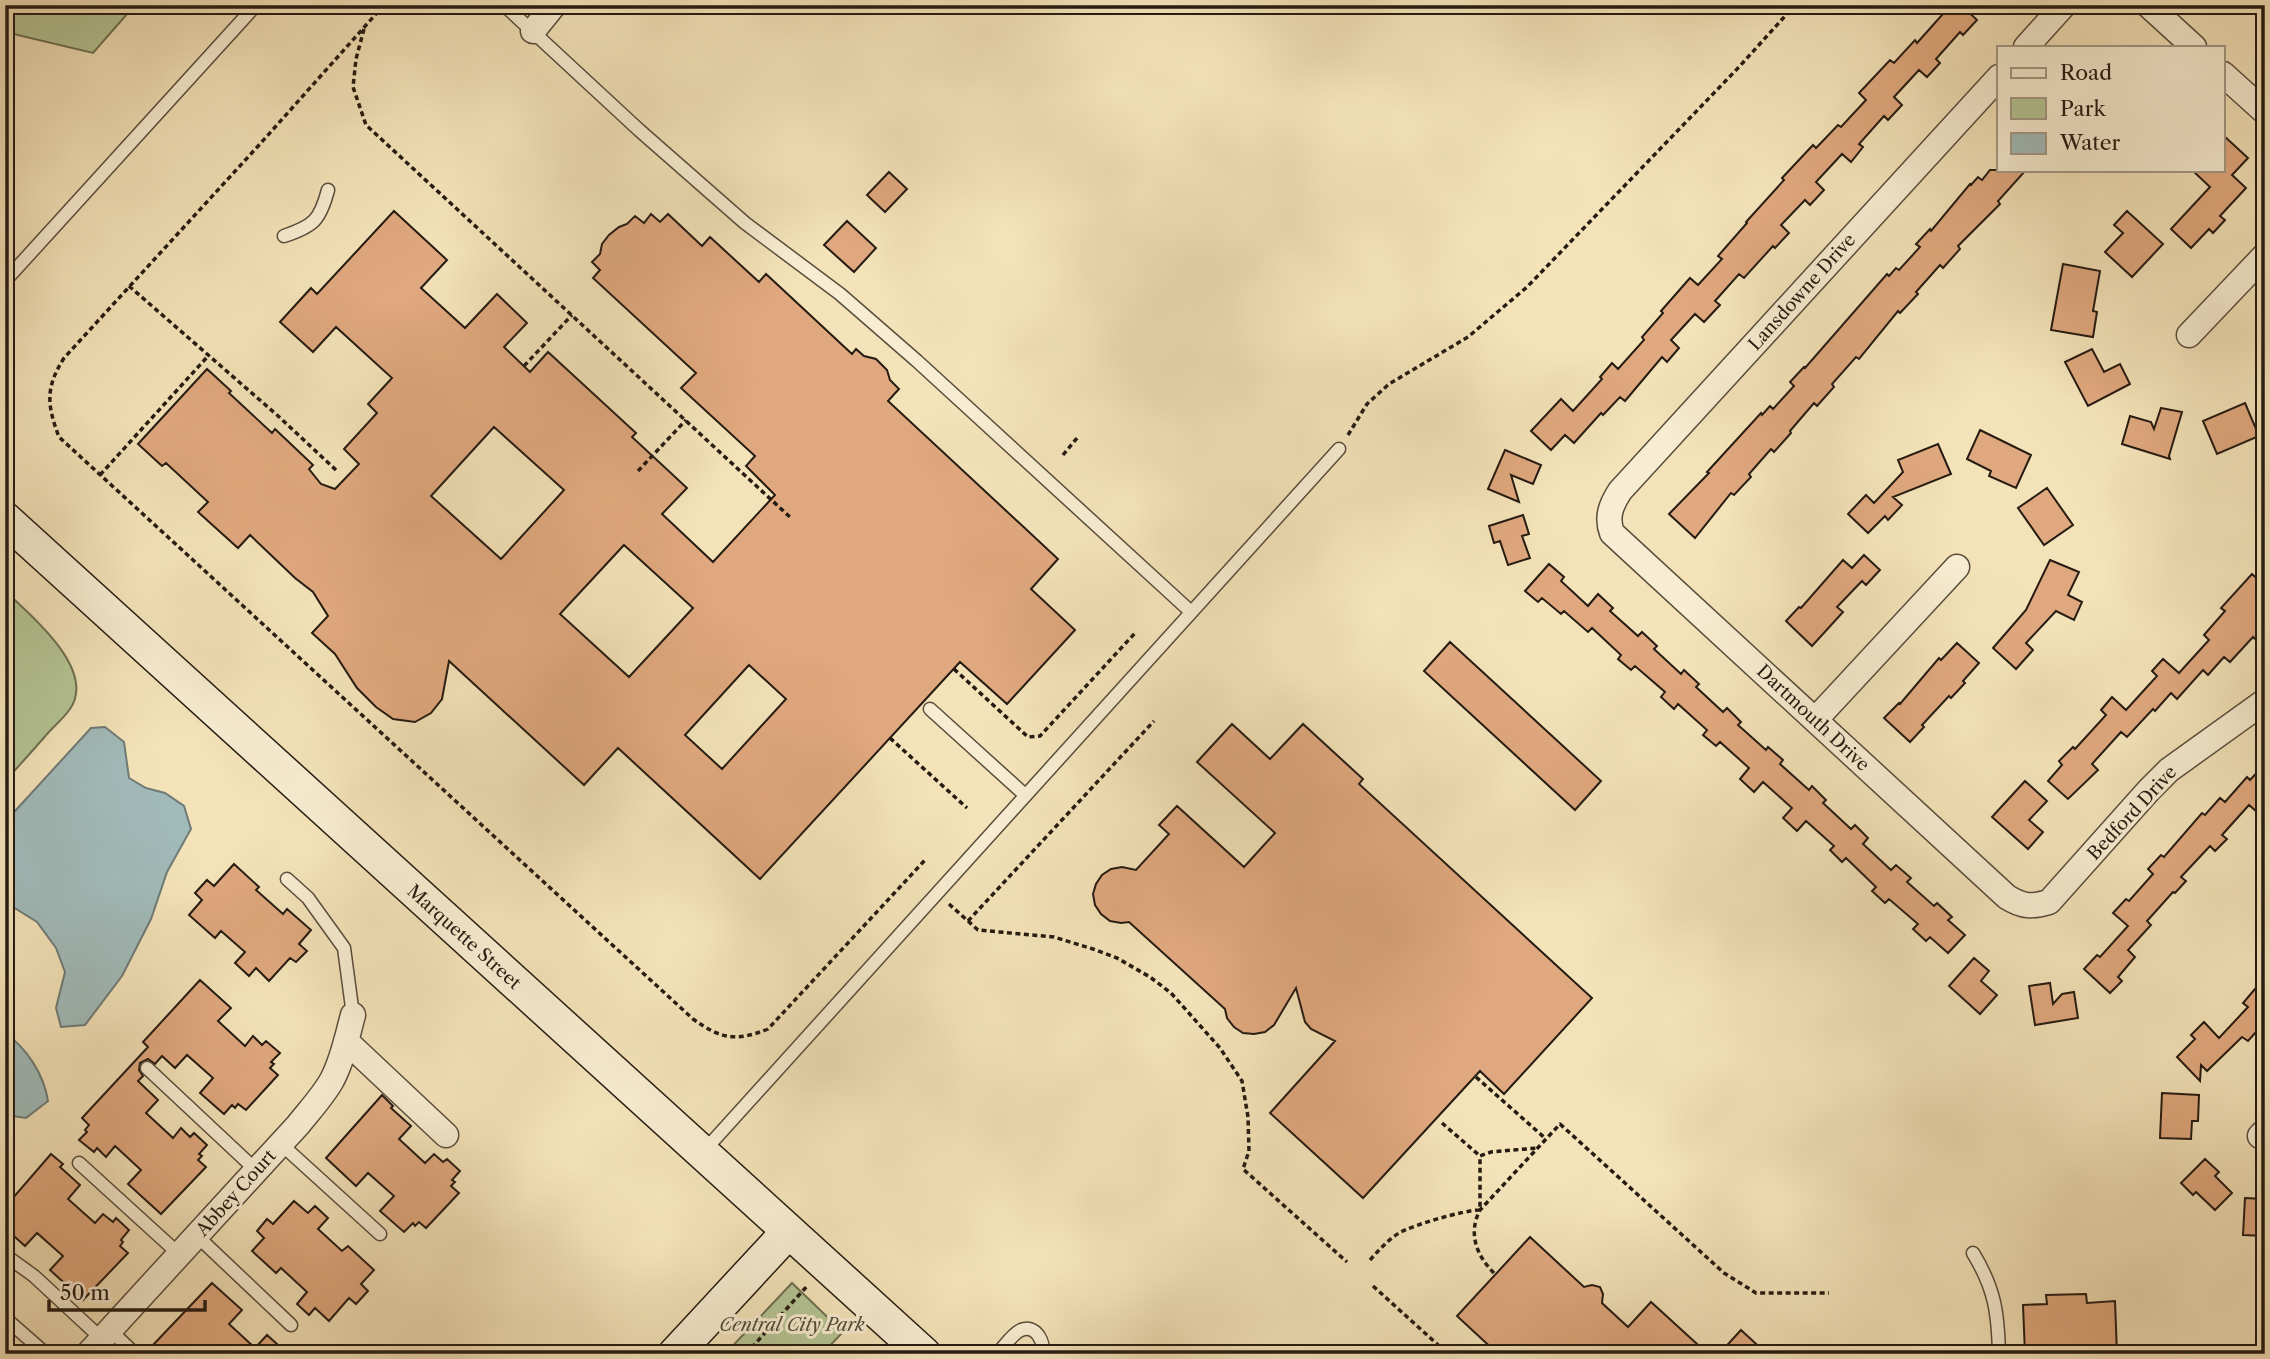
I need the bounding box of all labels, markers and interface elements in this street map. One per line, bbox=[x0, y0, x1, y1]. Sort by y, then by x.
legend bbox=[1997, 46, 2224, 172]
text: Road bbox=[2060, 60, 2112, 85]
text: Park bbox=[2060, 96, 2106, 121]
text: Water bbox=[2059, 130, 2120, 155]
street label: Lansdowne Drive bbox=[1744, 229, 1860, 355]
street label: Dartmouth Drive bbox=[1752, 660, 1874, 776]
street label: Bedford Drive bbox=[2083, 761, 2181, 865]
street label: Marquette Street bbox=[403, 880, 526, 994]
street label: Abbey Court bbox=[191, 1145, 281, 1242]
scale bar bbox=[49, 1268, 205, 1312]
text: 50 m bbox=[60, 1280, 110, 1305]
park label: Central City Park bbox=[719, 1314, 865, 1336]

